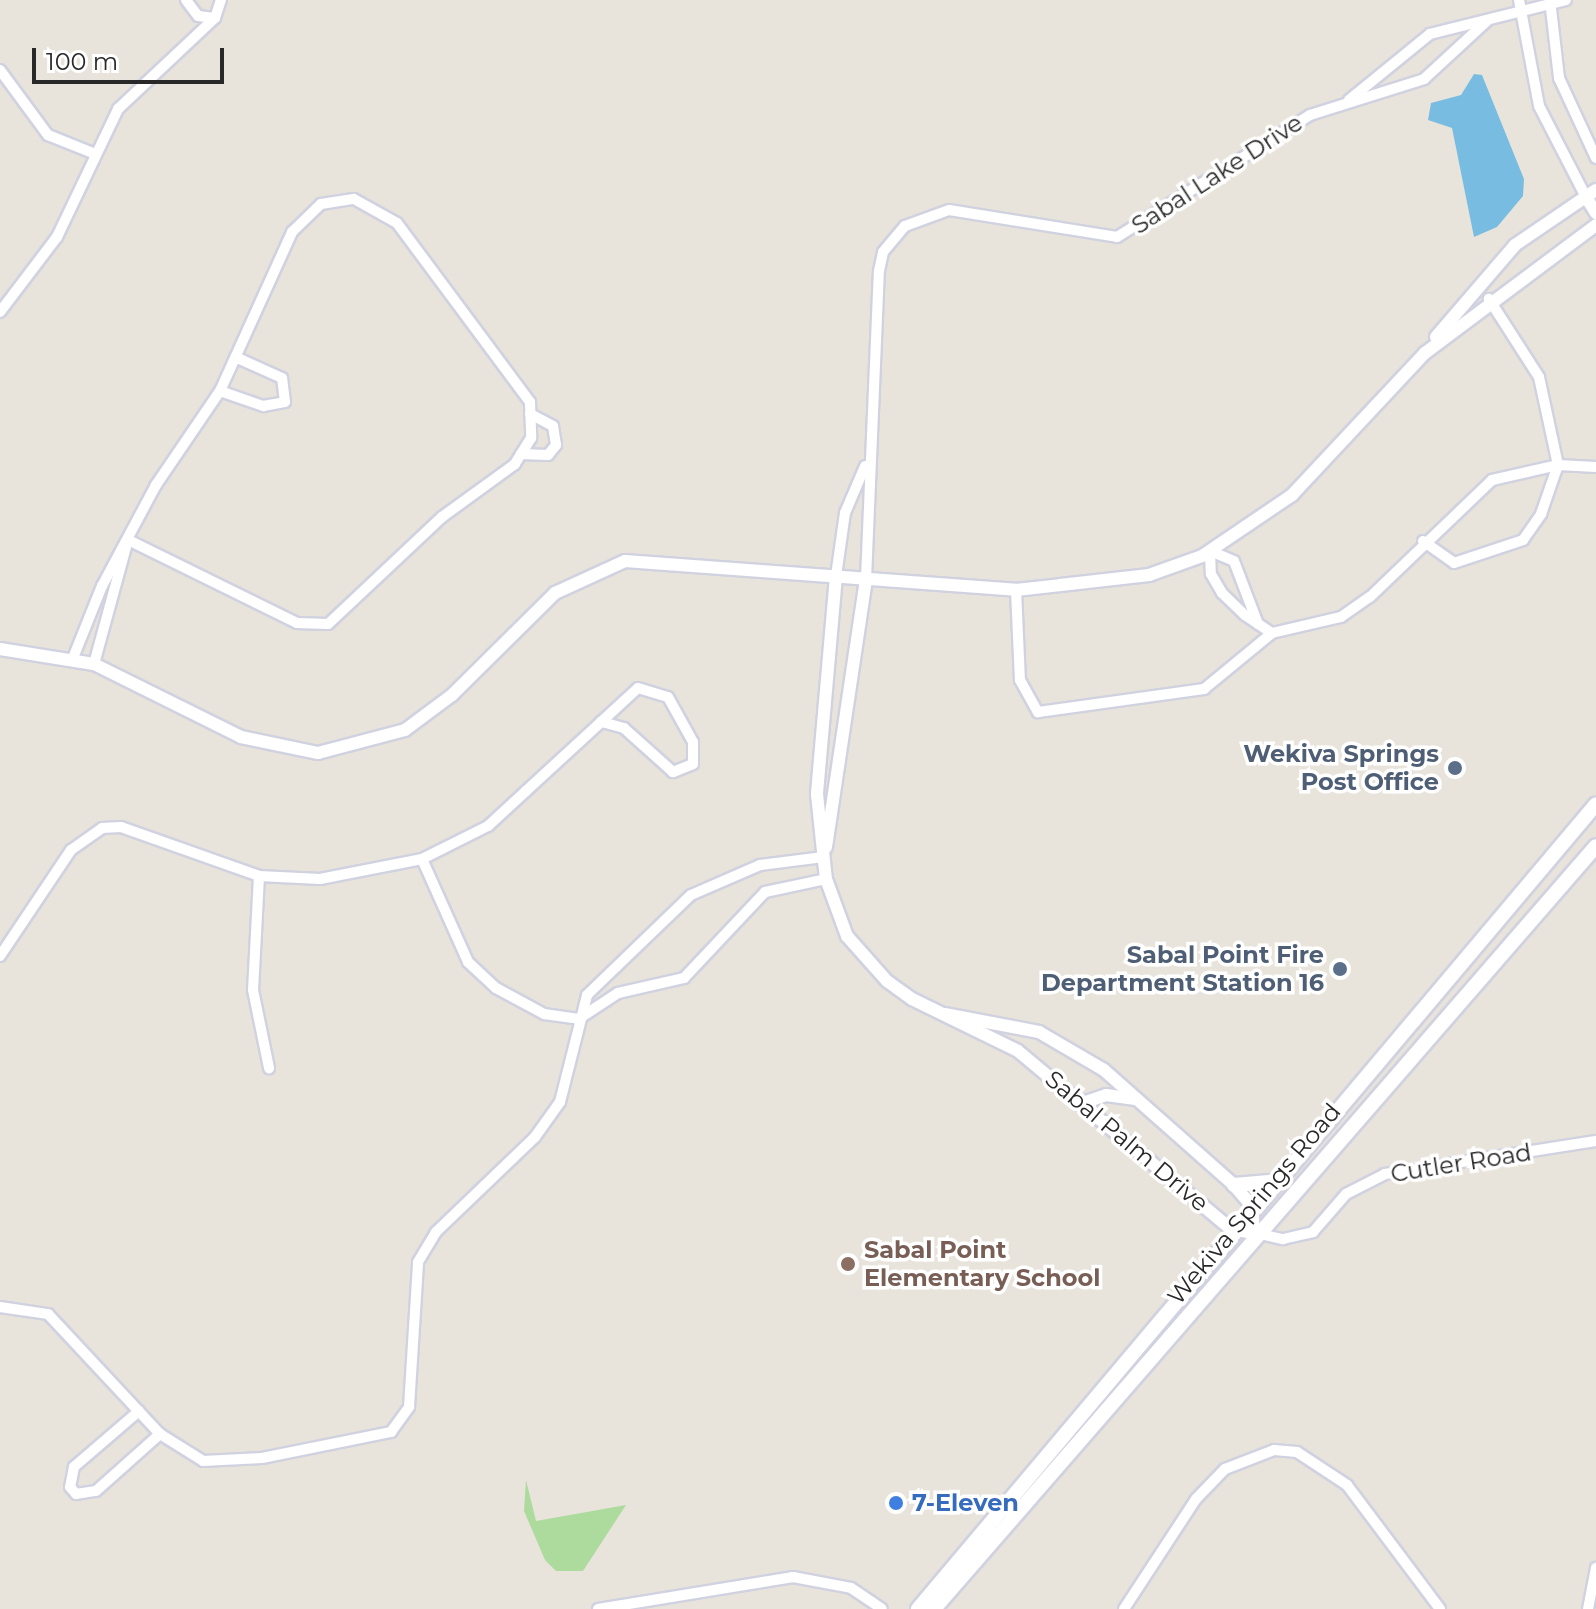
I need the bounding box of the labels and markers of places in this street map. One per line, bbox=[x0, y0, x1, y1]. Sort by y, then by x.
place label: Wekiva Springs Post Office bbox=[1243, 740, 1439, 796]
marker: Wekiva Springs Post Office bbox=[1446, 759, 1464, 777]
place label: Sabal Point Fire Department Station 16 bbox=[1041, 941, 1324, 997]
marker: Sabal Point Fire Department Station 16 bbox=[1331, 960, 1349, 978]
place label: Sabal Point Elementary School bbox=[864, 1236, 1101, 1292]
marker: Sabal Point Elementary School bbox=[839, 1255, 857, 1273]
place label: 7-Eleven bbox=[912, 1489, 1019, 1517]
marker: 7-Eleven bbox=[887, 1494, 905, 1512]

